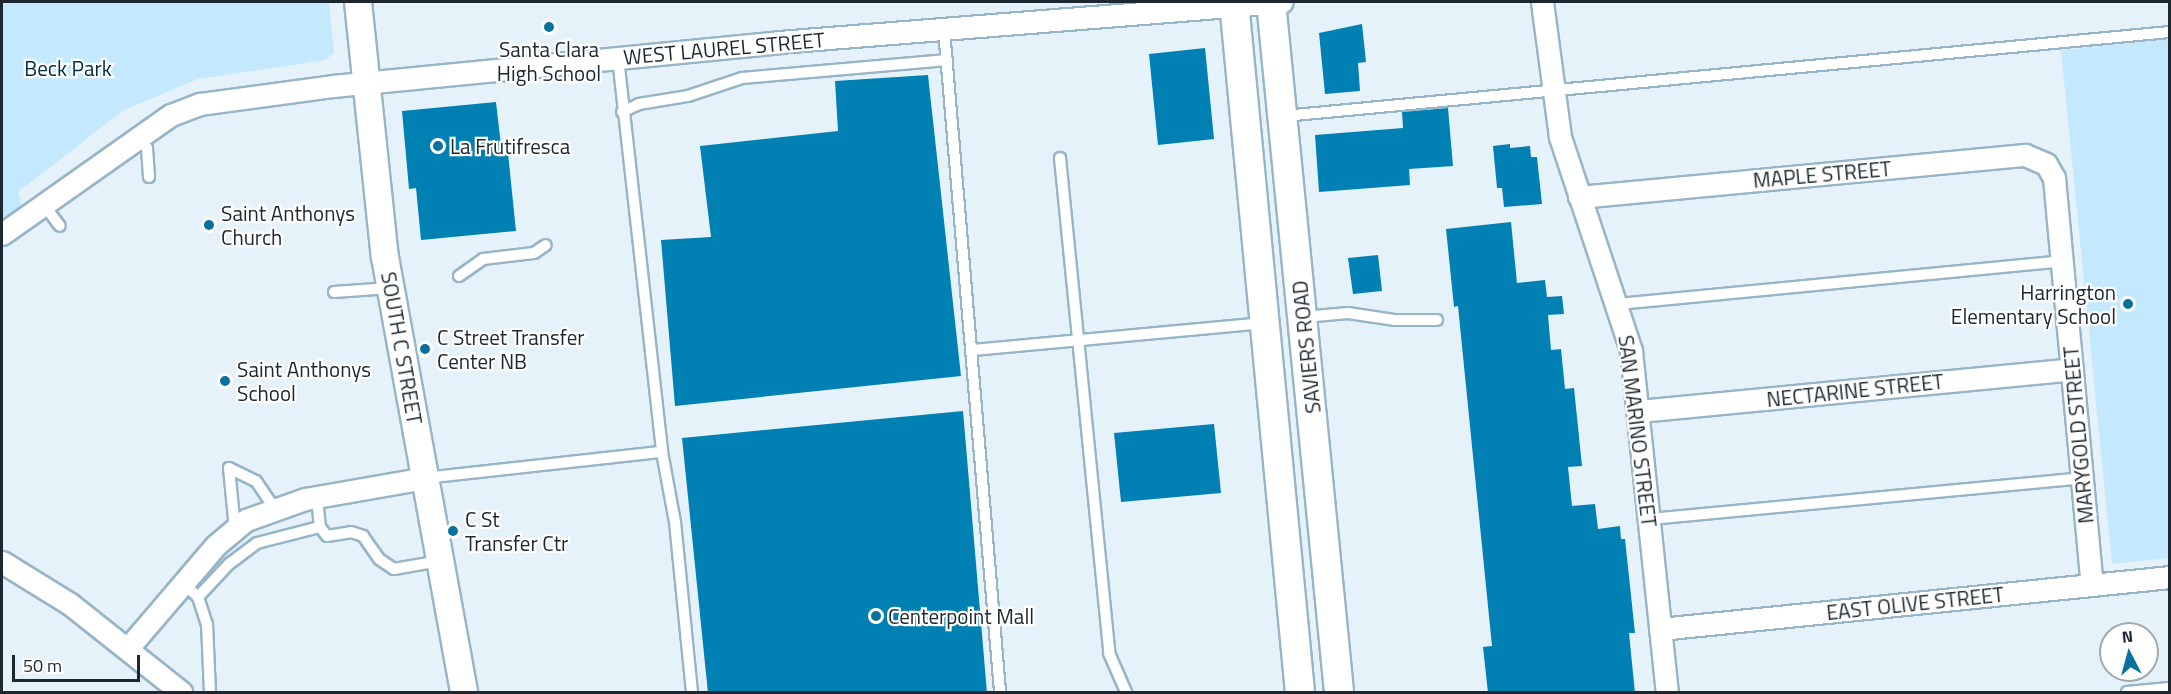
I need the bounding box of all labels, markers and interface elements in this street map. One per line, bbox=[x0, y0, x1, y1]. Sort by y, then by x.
marker: Santa Clara High School bbox=[542, 20, 556, 34]
street label: WEST LAUREL STREET bbox=[622, 27, 826, 69]
place label: Santa Clara High School bbox=[497, 36, 601, 86]
park label: Beck Park bbox=[24, 55, 112, 81]
place label: La Frutifresca bbox=[450, 133, 570, 159]
marker: La Frutifresca bbox=[431, 139, 445, 153]
street label: MAPLE STREET bbox=[1752, 155, 1892, 193]
place label: Saint Anthonys Church bbox=[221, 200, 355, 250]
marker: Saint Anthonys Church bbox=[202, 218, 216, 232]
street label: SOUTH C STREET bbox=[376, 270, 428, 426]
street label: SAVIERS ROAD bbox=[1286, 279, 1326, 415]
place label: Harrington Elementary School bbox=[1951, 279, 2116, 329]
marker: Harrington Elementary School bbox=[2121, 297, 2135, 311]
place label: C Street Transfer Center NB bbox=[437, 324, 585, 374]
street label: SAN MARINO STREET bbox=[1614, 334, 1662, 528]
marker: C Street Transfer Center NB bbox=[418, 342, 432, 356]
street label: MARYGOLD STREET bbox=[2058, 345, 2098, 525]
place label: Saint Anthonys School bbox=[237, 356, 371, 406]
street label: NECTARINE STREET bbox=[1765, 368, 1945, 412]
marker: Saint Anthonys School bbox=[218, 374, 232, 388]
place label: C St Transfer Ctr bbox=[465, 506, 568, 556]
marker: C St Transfer Ctr bbox=[446, 524, 460, 538]
street label: EAST OLIVE STREET bbox=[1825, 581, 2005, 625]
place label: Centerpoint Mall bbox=[888, 603, 1034, 629]
marker: Centerpoint Mall bbox=[869, 609, 883, 623]
north arrow bbox=[2099, 622, 2159, 682]
text: N bbox=[2121, 624, 2134, 649]
scale bar bbox=[15, 643, 142, 681]
text: 50 m bbox=[23, 652, 62, 679]

